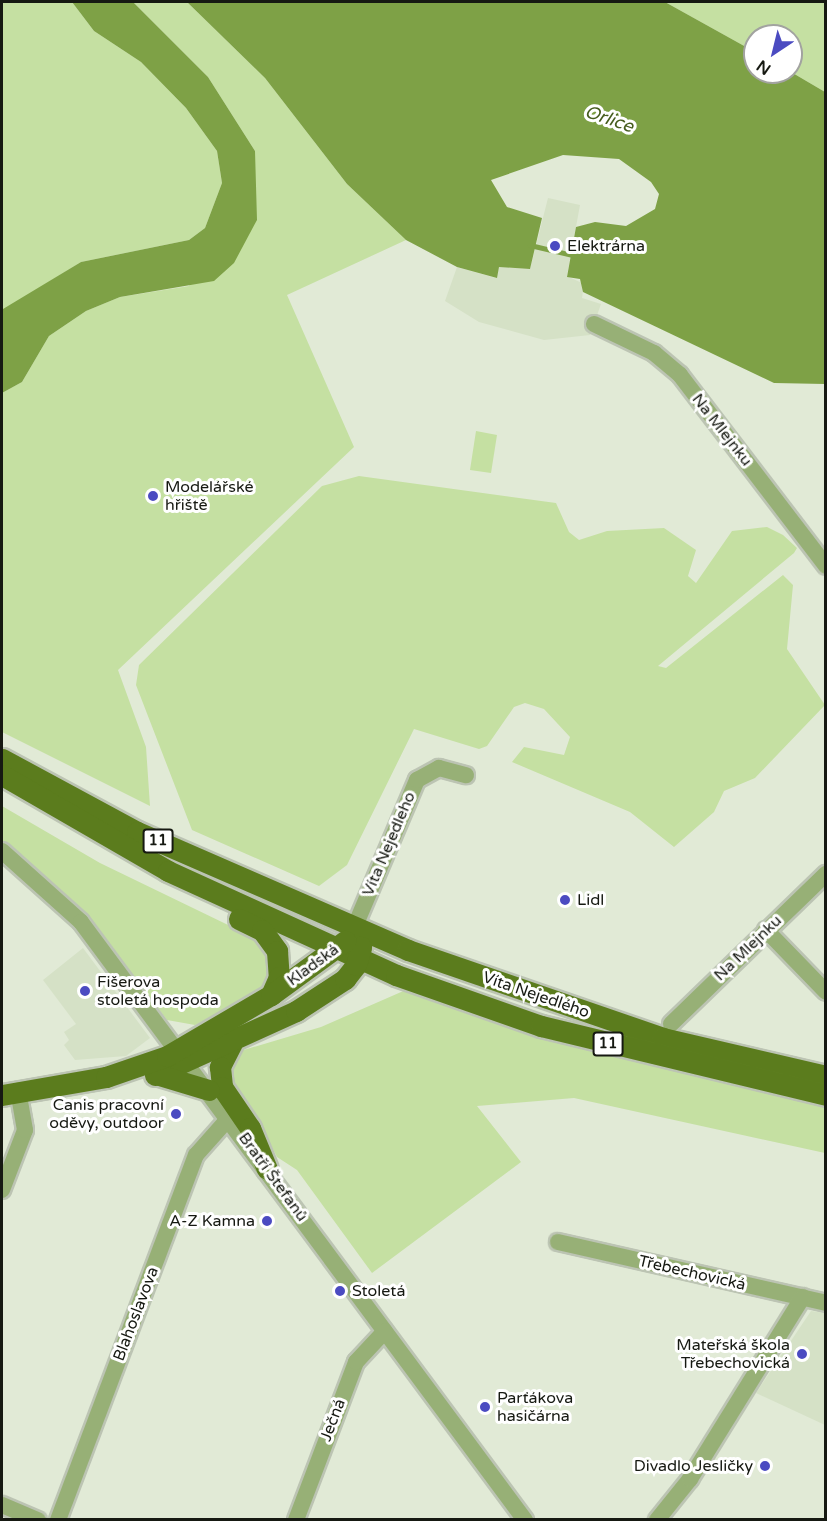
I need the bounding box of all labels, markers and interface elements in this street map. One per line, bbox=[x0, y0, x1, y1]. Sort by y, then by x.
north arrow bbox=[743, 24, 803, 84]
text: N bbox=[753, 55, 775, 79]
water label: Orlice bbox=[582, 101, 636, 137]
place label: Elektrárna bbox=[567, 236, 645, 256]
marker: Elektrárna bbox=[548, 239, 562, 253]
street label: Na Mlejnku bbox=[688, 390, 756, 470]
place label: Modelářské hřiště bbox=[165, 477, 254, 515]
marker: Modelářské hřiště bbox=[146, 489, 160, 503]
street label: Víta Nejedleho bbox=[358, 789, 420, 899]
road number: 11 bbox=[142, 829, 174, 853]
place label: Lidl bbox=[577, 890, 604, 910]
marker: Lidl bbox=[558, 893, 572, 907]
street label: Na Mlejnku bbox=[710, 911, 786, 985]
street label: Kladská bbox=[283, 940, 343, 990]
street label: Víta Nejedlého bbox=[480, 968, 592, 1022]
place label: Fišerova stoletá hospoda bbox=[97, 972, 219, 1010]
marker: Fišerova stoletá hospoda bbox=[78, 984, 92, 998]
road number: 11 bbox=[592, 1032, 624, 1056]
place label: Canis pracovní oděvy, outdoor bbox=[49, 1095, 164, 1133]
marker: Canis pracovní oděvy, outdoor bbox=[169, 1107, 183, 1121]
street label: Bratří Štefanů bbox=[234, 1129, 312, 1225]
place label: A-Z Kamna bbox=[169, 1211, 255, 1231]
marker: A-Z Kamna bbox=[260, 1214, 274, 1228]
street label: Třebechovická bbox=[637, 1251, 747, 1295]
street label: Blahoslavova bbox=[109, 1264, 163, 1364]
place label: Stoletá bbox=[352, 1281, 405, 1301]
marker: Stoletá bbox=[333, 1284, 347, 1298]
place label: Mateřská škola Třebechovická bbox=[676, 1335, 790, 1373]
marker: Mateřská škola Třebechovická bbox=[795, 1347, 809, 1361]
place label: Parťákova hasičárna bbox=[497, 1388, 573, 1426]
street label: Ječná bbox=[316, 1396, 350, 1444]
marker: Parťákova hasičárna bbox=[478, 1400, 492, 1414]
place label: Divadlo Jesličky bbox=[634, 1456, 753, 1476]
marker: Divadlo Jesličky bbox=[758, 1459, 772, 1473]

